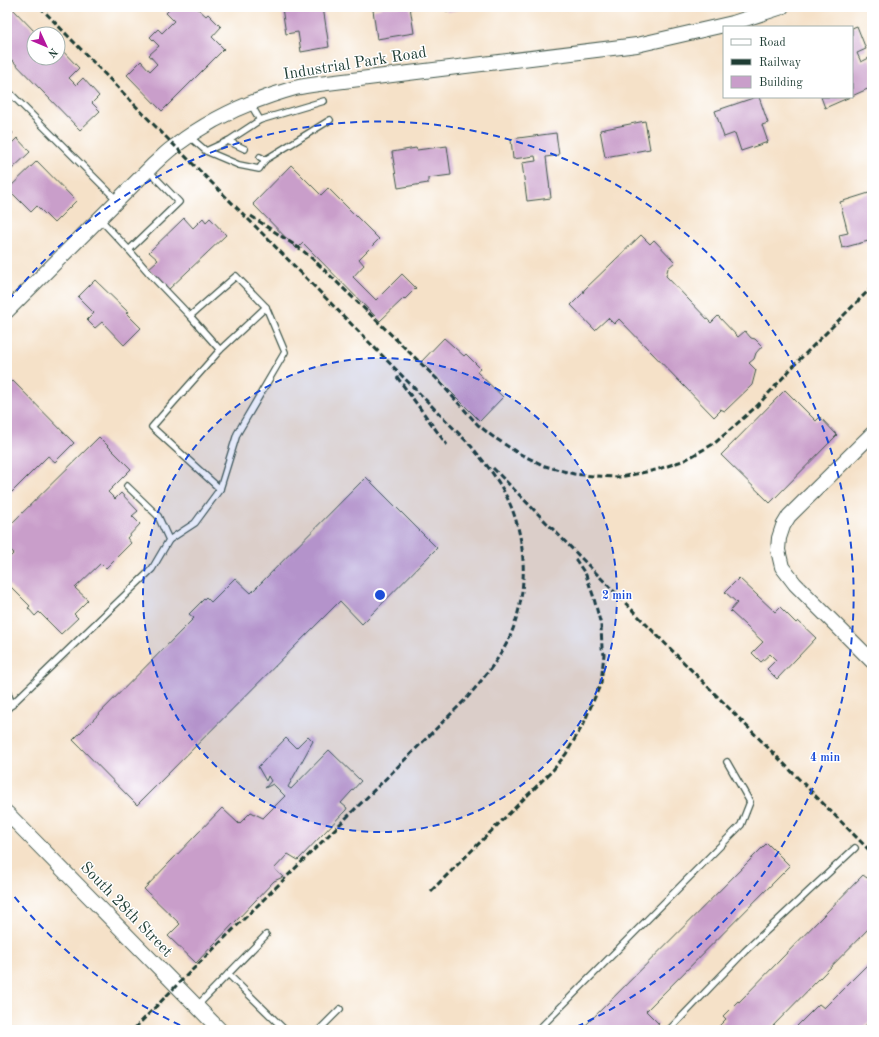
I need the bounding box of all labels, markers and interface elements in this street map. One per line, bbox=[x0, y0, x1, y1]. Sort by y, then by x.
north arrow bbox=[26, 26, 66, 66]
legend bbox=[723, 26, 853, 98]
text: Road bbox=[759, 37, 786, 49]
text: N bbox=[45, 45, 59, 59]
street label: Industrial Park Road bbox=[282, 45, 428, 83]
text: Railway bbox=[759, 57, 802, 69]
text: Building bbox=[759, 77, 803, 89]
centre of rings bbox=[373, 588, 387, 602]
text: 2 min bbox=[602, 590, 632, 602]
text: 4 min bbox=[810, 752, 840, 764]
street label: South 28th Street bbox=[77, 860, 175, 961]

